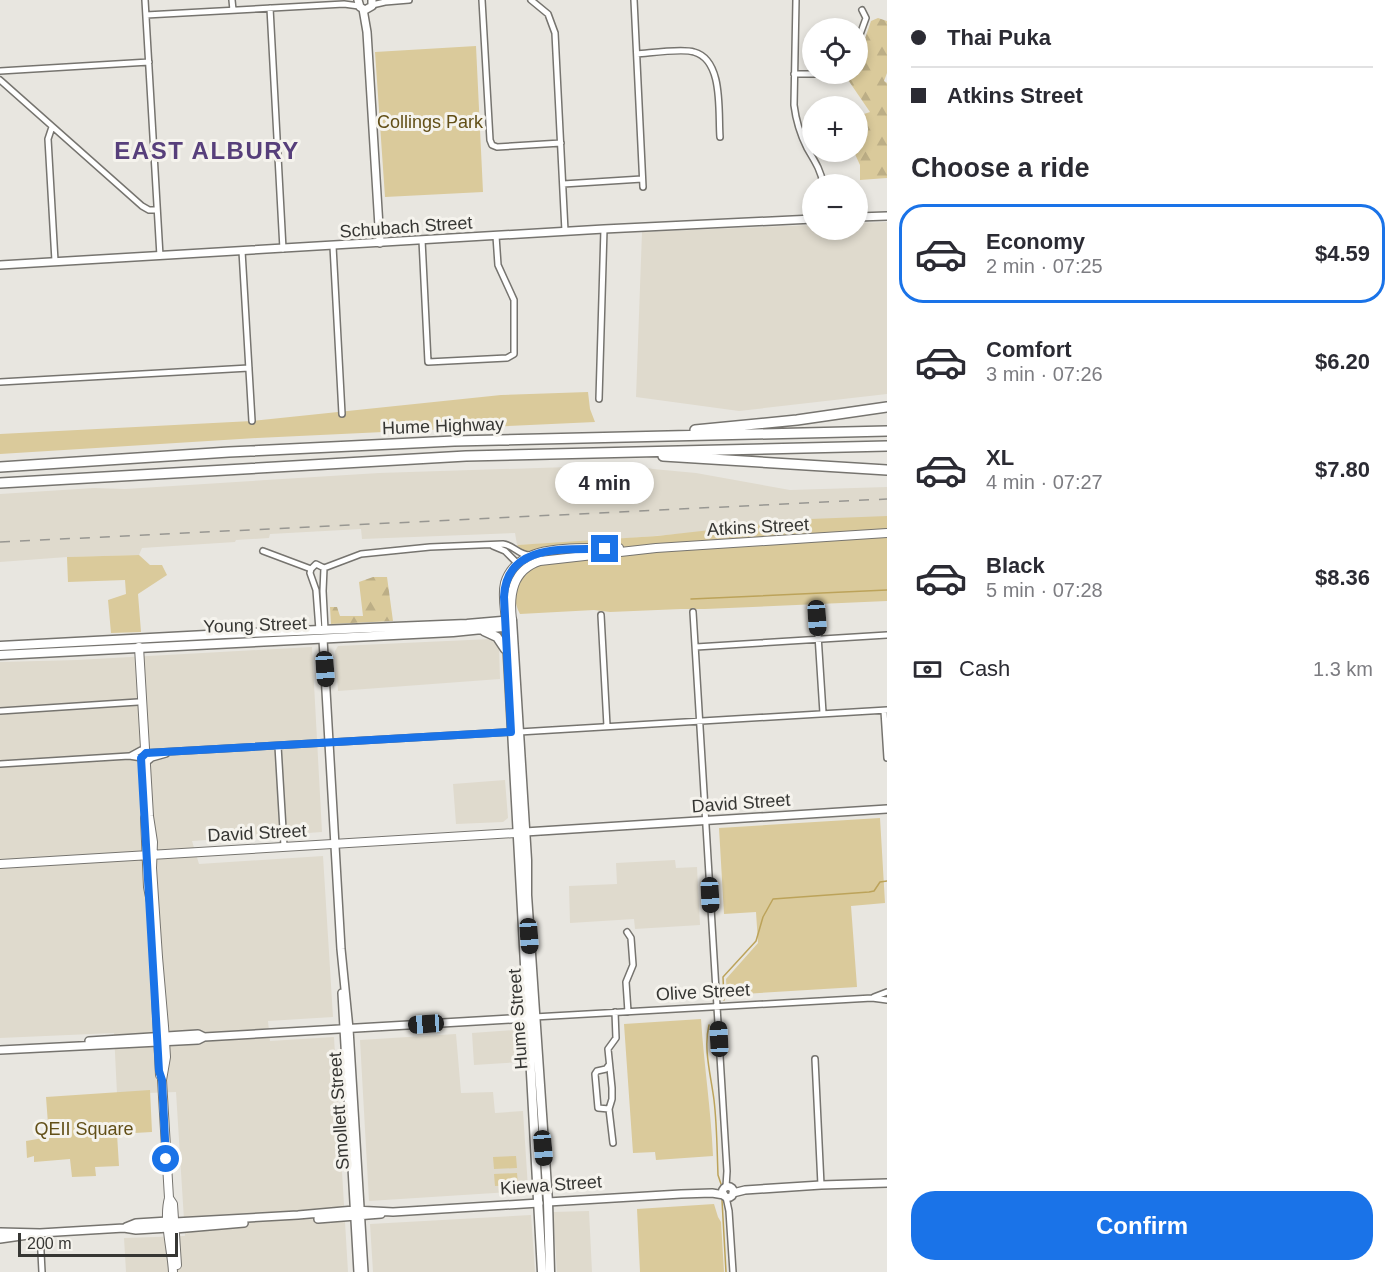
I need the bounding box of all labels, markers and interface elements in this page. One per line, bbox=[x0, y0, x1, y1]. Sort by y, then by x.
map controls bbox=[802, 18, 868, 240]
button: locate bbox=[802, 18, 868, 84]
text: Thai Puka bbox=[947, 25, 1051, 50]
text: Atkins Street bbox=[947, 83, 1083, 108]
button: + bbox=[802, 96, 868, 162]
park label: Collings Park bbox=[377, 112, 484, 132]
district label: EAST ALBURY bbox=[114, 137, 300, 164]
text: Choose a ride bbox=[911, 153, 1090, 183]
button: − bbox=[802, 174, 868, 240]
street label: Schubach Street bbox=[339, 212, 473, 242]
icon: car bbox=[914, 227, 968, 281]
text: Economy bbox=[986, 229, 1085, 254]
text: $4.59 bbox=[1315, 241, 1370, 266]
text: 2 min · 07:25 bbox=[986, 255, 1103, 277]
icon: car bbox=[914, 335, 968, 389]
text: Comfort bbox=[986, 337, 1072, 362]
text: $6.20 bbox=[1315, 349, 1370, 374]
text: 3 min · 07:26 bbox=[986, 363, 1103, 385]
street label: Hume Highway bbox=[382, 414, 504, 438]
icon: car bbox=[914, 443, 968, 497]
text: XL bbox=[986, 445, 1014, 470]
text: $7.80 bbox=[1315, 457, 1370, 482]
callout: 4 min bbox=[556, 462, 654, 504]
text: 4 min · 07:27 bbox=[986, 471, 1103, 493]
text: 4 min bbox=[578, 472, 631, 494]
street label: Atkins Street bbox=[707, 514, 809, 540]
route end bbox=[591, 535, 618, 562]
icon: car bbox=[914, 551, 968, 605]
text: Black bbox=[986, 553, 1045, 578]
text: $8.36 bbox=[1315, 565, 1370, 590]
text: 5 min · 07:28 bbox=[986, 579, 1103, 601]
car bbox=[807, 599, 827, 637]
street label: Young Street bbox=[203, 613, 307, 637]
car bbox=[315, 650, 335, 688]
icon: cash bbox=[911, 653, 944, 686]
text: Cash bbox=[959, 656, 1010, 681]
text: 1.3 km bbox=[1313, 658, 1373, 680]
street label: David Street bbox=[691, 790, 791, 816]
street label: David Street bbox=[207, 820, 307, 846]
car bbox=[700, 877, 720, 913]
car bbox=[519, 917, 539, 955]
street label: Hume Street bbox=[505, 968, 531, 1070]
street label: Olive Street bbox=[656, 980, 750, 1004]
car bbox=[407, 1014, 445, 1034]
car bbox=[709, 1021, 729, 1057]
street label: Smollett Street bbox=[325, 1051, 353, 1171]
park label: QEII Square bbox=[34, 1119, 134, 1139]
car bbox=[532, 1129, 554, 1167]
route start bbox=[152, 1145, 179, 1172]
street label: Kiewa Street bbox=[499, 1171, 603, 1199]
button: Confirm bbox=[911, 1191, 1373, 1260]
scale bar bbox=[18, 1230, 178, 1258]
text: 200 m bbox=[27, 1235, 71, 1252]

